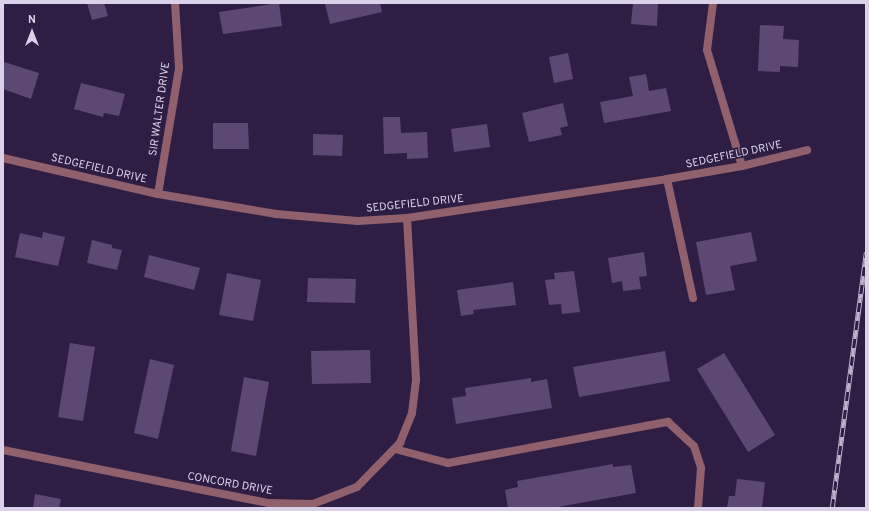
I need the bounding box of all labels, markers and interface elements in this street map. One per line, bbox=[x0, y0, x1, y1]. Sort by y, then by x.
north arrow bbox=[12, 12, 52, 52]
text: N bbox=[28, 13, 36, 27]
street label: SIR WALTER DRIVE bbox=[147, 61, 173, 157]
street label: SEDGEFIELD DRIVE bbox=[685, 138, 783, 172]
street label: SEDGEFIELD DRIVE bbox=[50, 152, 148, 186]
street label: SEDGEFIELD DRIVE bbox=[366, 192, 464, 216]
street label: CONCORD DRIVE bbox=[186, 470, 274, 498]

